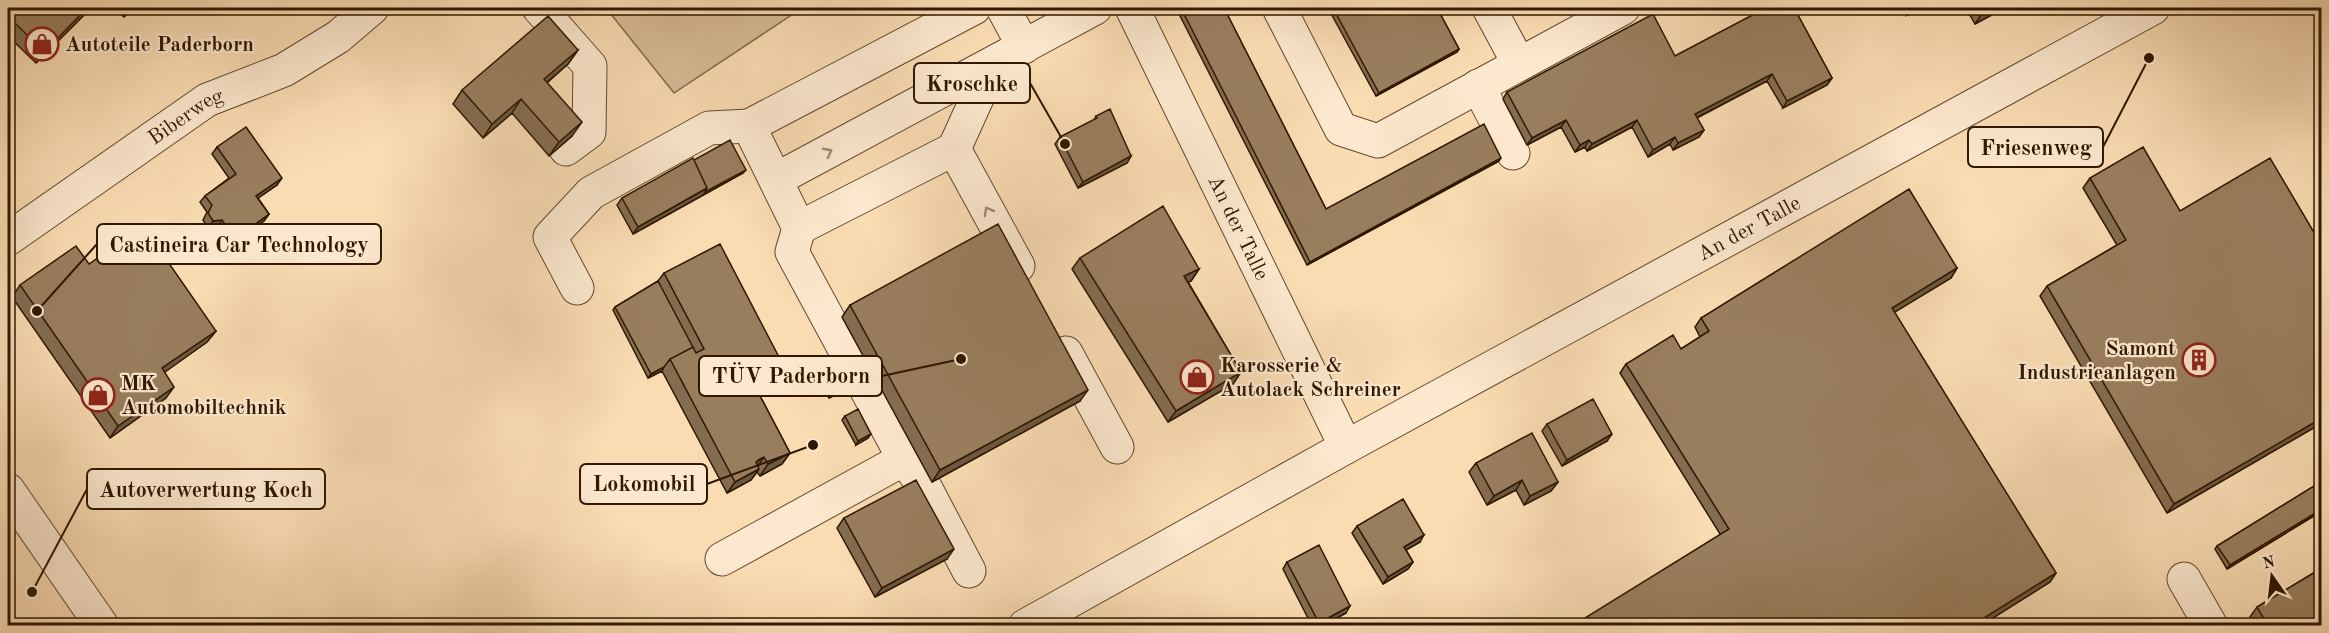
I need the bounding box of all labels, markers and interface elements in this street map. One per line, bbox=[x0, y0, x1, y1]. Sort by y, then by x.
shop icon: Autoteile Paderborn bbox=[24, 26, 60, 62]
place label: Autoteile Paderborn bbox=[65, 35, 254, 56]
callout: Kroschke bbox=[914, 63, 1030, 103]
text: Kroschke bbox=[926, 74, 1018, 96]
street label: Biberweg bbox=[145, 86, 227, 150]
callout: Friesenweg bbox=[1968, 127, 2103, 167]
text: Friesenweg bbox=[1980, 138, 2092, 160]
one-way arrow bbox=[822, 148, 833, 159]
street label: An der Talle bbox=[1203, 172, 1272, 284]
street label: An der Talle bbox=[1694, 193, 1804, 266]
one-way arrow bbox=[984, 207, 995, 217]
callout: Castineira Car Technology bbox=[97, 224, 381, 264]
text: Castineira Car Technology bbox=[109, 235, 369, 257]
place label: Samont Industrieanlagen bbox=[2018, 339, 2176, 384]
building icon: Samont Industrieanlagen bbox=[2181, 342, 2217, 378]
callout: TÜV Paderborn bbox=[699, 356, 882, 396]
place label: Karosserie & Autolack Schreiner bbox=[1220, 356, 1401, 401]
shop icon: Karosserie & Autolack Schreiner bbox=[1179, 359, 1215, 395]
text: TÜV Paderborn bbox=[712, 362, 870, 388]
place label: MK Automobiltechnik bbox=[121, 374, 287, 419]
shop icon: MK Automobiltechnik bbox=[80, 377, 116, 413]
callout: Lokomobil bbox=[580, 464, 707, 504]
callout: Autoverwertung Koch bbox=[87, 469, 325, 509]
text: Lokomobil bbox=[593, 474, 696, 496]
text: Autoverwertung Koch bbox=[99, 480, 313, 502]
north arrow bbox=[2242, 546, 2302, 606]
text: N bbox=[2261, 554, 2277, 573]

